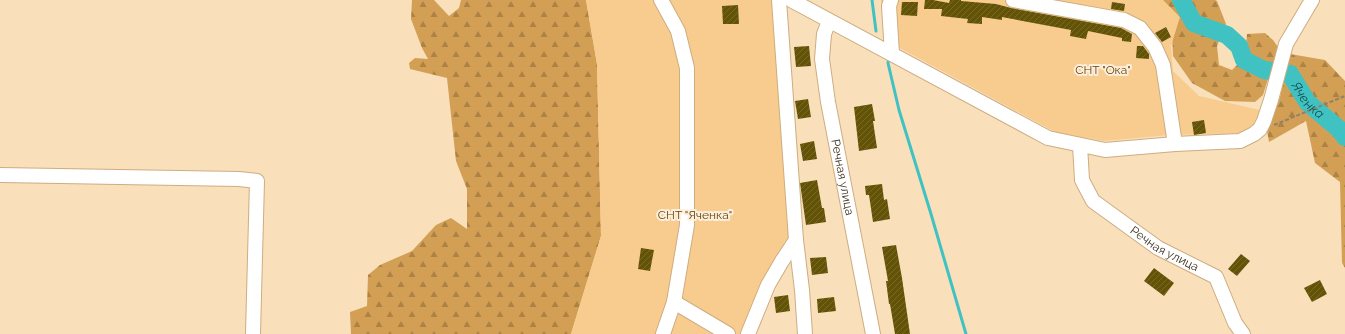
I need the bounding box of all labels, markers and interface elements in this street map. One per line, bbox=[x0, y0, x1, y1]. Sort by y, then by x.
park label: СНТ "Ока" bbox=[1075, 63, 1131, 77]
water label: Яченка bbox=[1288, 79, 1328, 122]
street label: Речная улица bbox=[828, 138, 857, 216]
park label: СНТ "Яченка" bbox=[658, 208, 732, 222]
street label: Речная улица bbox=[1127, 223, 1201, 274]

